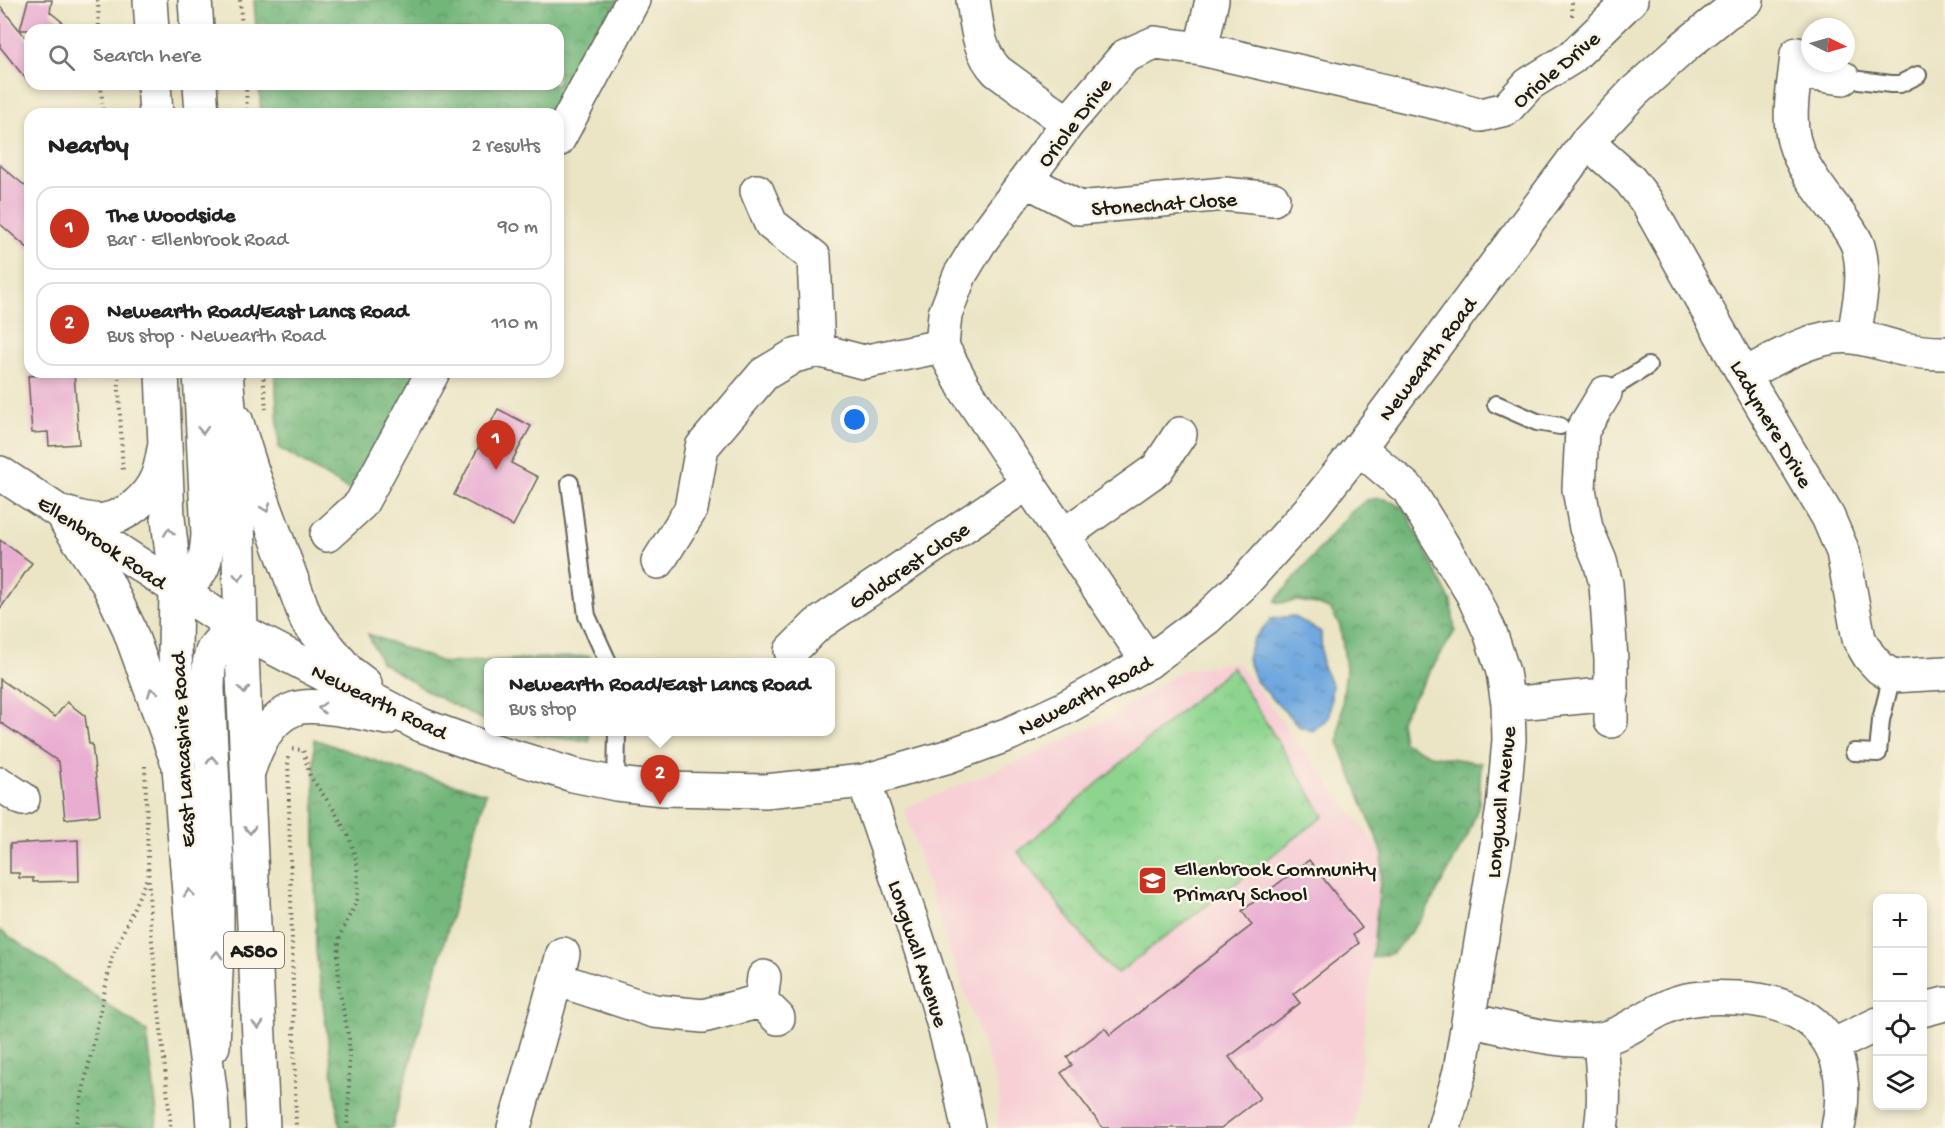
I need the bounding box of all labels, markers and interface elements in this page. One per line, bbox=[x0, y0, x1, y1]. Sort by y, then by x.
north arrow bbox=[1801, 18, 1855, 72]
search box bbox=[24, 24, 564, 90]
street label: Oriole Drive bbox=[1508, 26, 1607, 115]
icon: search bbox=[45, 41, 78, 74]
text: Search here bbox=[93, 44, 201, 70]
street label: Oriole Drive bbox=[1033, 73, 1120, 173]
text: Nearby bbox=[48, 132, 129, 163]
text: 2 results bbox=[471, 136, 540, 159]
street label: Stonechat Close bbox=[1091, 188, 1239, 224]
text: The Woodside bbox=[107, 204, 235, 230]
text: 1 bbox=[65, 217, 74, 240]
text: 90 m bbox=[498, 217, 538, 240]
text: Bar · Ellenbrook Road bbox=[107, 230, 288, 253]
street label: Newearth Road bbox=[1374, 292, 1485, 427]
text: Newearth Road/East Lancs Road bbox=[107, 300, 408, 326]
text: 2 bbox=[65, 313, 74, 336]
text: 110 m bbox=[492, 313, 538, 336]
text: Bus stop · Newearth Road bbox=[107, 326, 325, 349]
street label: Ladymere Drive bbox=[1722, 356, 1817, 494]
your location bbox=[840, 405, 869, 434]
pin: 1 bbox=[476, 420, 516, 470]
one-way arrow bbox=[196, 426, 209, 435]
street label: Ellenbrook Road bbox=[31, 491, 172, 598]
one-way arrow bbox=[258, 502, 271, 513]
street label: Goldcrest Close bbox=[845, 517, 976, 617]
one-way arrow bbox=[164, 527, 176, 536]
one-way arrow bbox=[233, 572, 245, 581]
street label: East Lancashire Road bbox=[167, 649, 203, 848]
street label: Newearth Road bbox=[1014, 650, 1159, 744]
popup bbox=[484, 658, 835, 736]
street label: Newearth Road bbox=[306, 659, 452, 749]
text: Newearth Road/East Lancs Road bbox=[509, 673, 810, 699]
one-way arrow bbox=[237, 685, 250, 694]
one-way arrow bbox=[146, 687, 159, 698]
text: Bus stop bbox=[509, 699, 576, 722]
one-way arrow bbox=[318, 702, 327, 715]
street label: Longwall Avenue bbox=[1482, 724, 1524, 880]
one-way arrow bbox=[205, 755, 218, 764]
pin: 2 bbox=[640, 756, 680, 805]
one-way arrow bbox=[244, 826, 256, 835]
place label: Ellenbrook Community Primary School bbox=[1173, 858, 1377, 909]
school or university icon: Ellenbrook Community Primary School bbox=[1137, 864, 1169, 896]
street label: Longwall Avenue bbox=[880, 878, 952, 1032]
one-way arrow bbox=[183, 888, 196, 897]
map controls bbox=[1873, 894, 1927, 1110]
button: + bbox=[1873, 894, 1927, 948]
road number: A580 bbox=[224, 932, 284, 968]
button: − bbox=[1873, 948, 1927, 1002]
one-way arrow bbox=[211, 950, 223, 959]
button: locate bbox=[1873, 1002, 1927, 1056]
one-way arrow bbox=[251, 1020, 264, 1029]
button: layers bbox=[1873, 1056, 1927, 1110]

